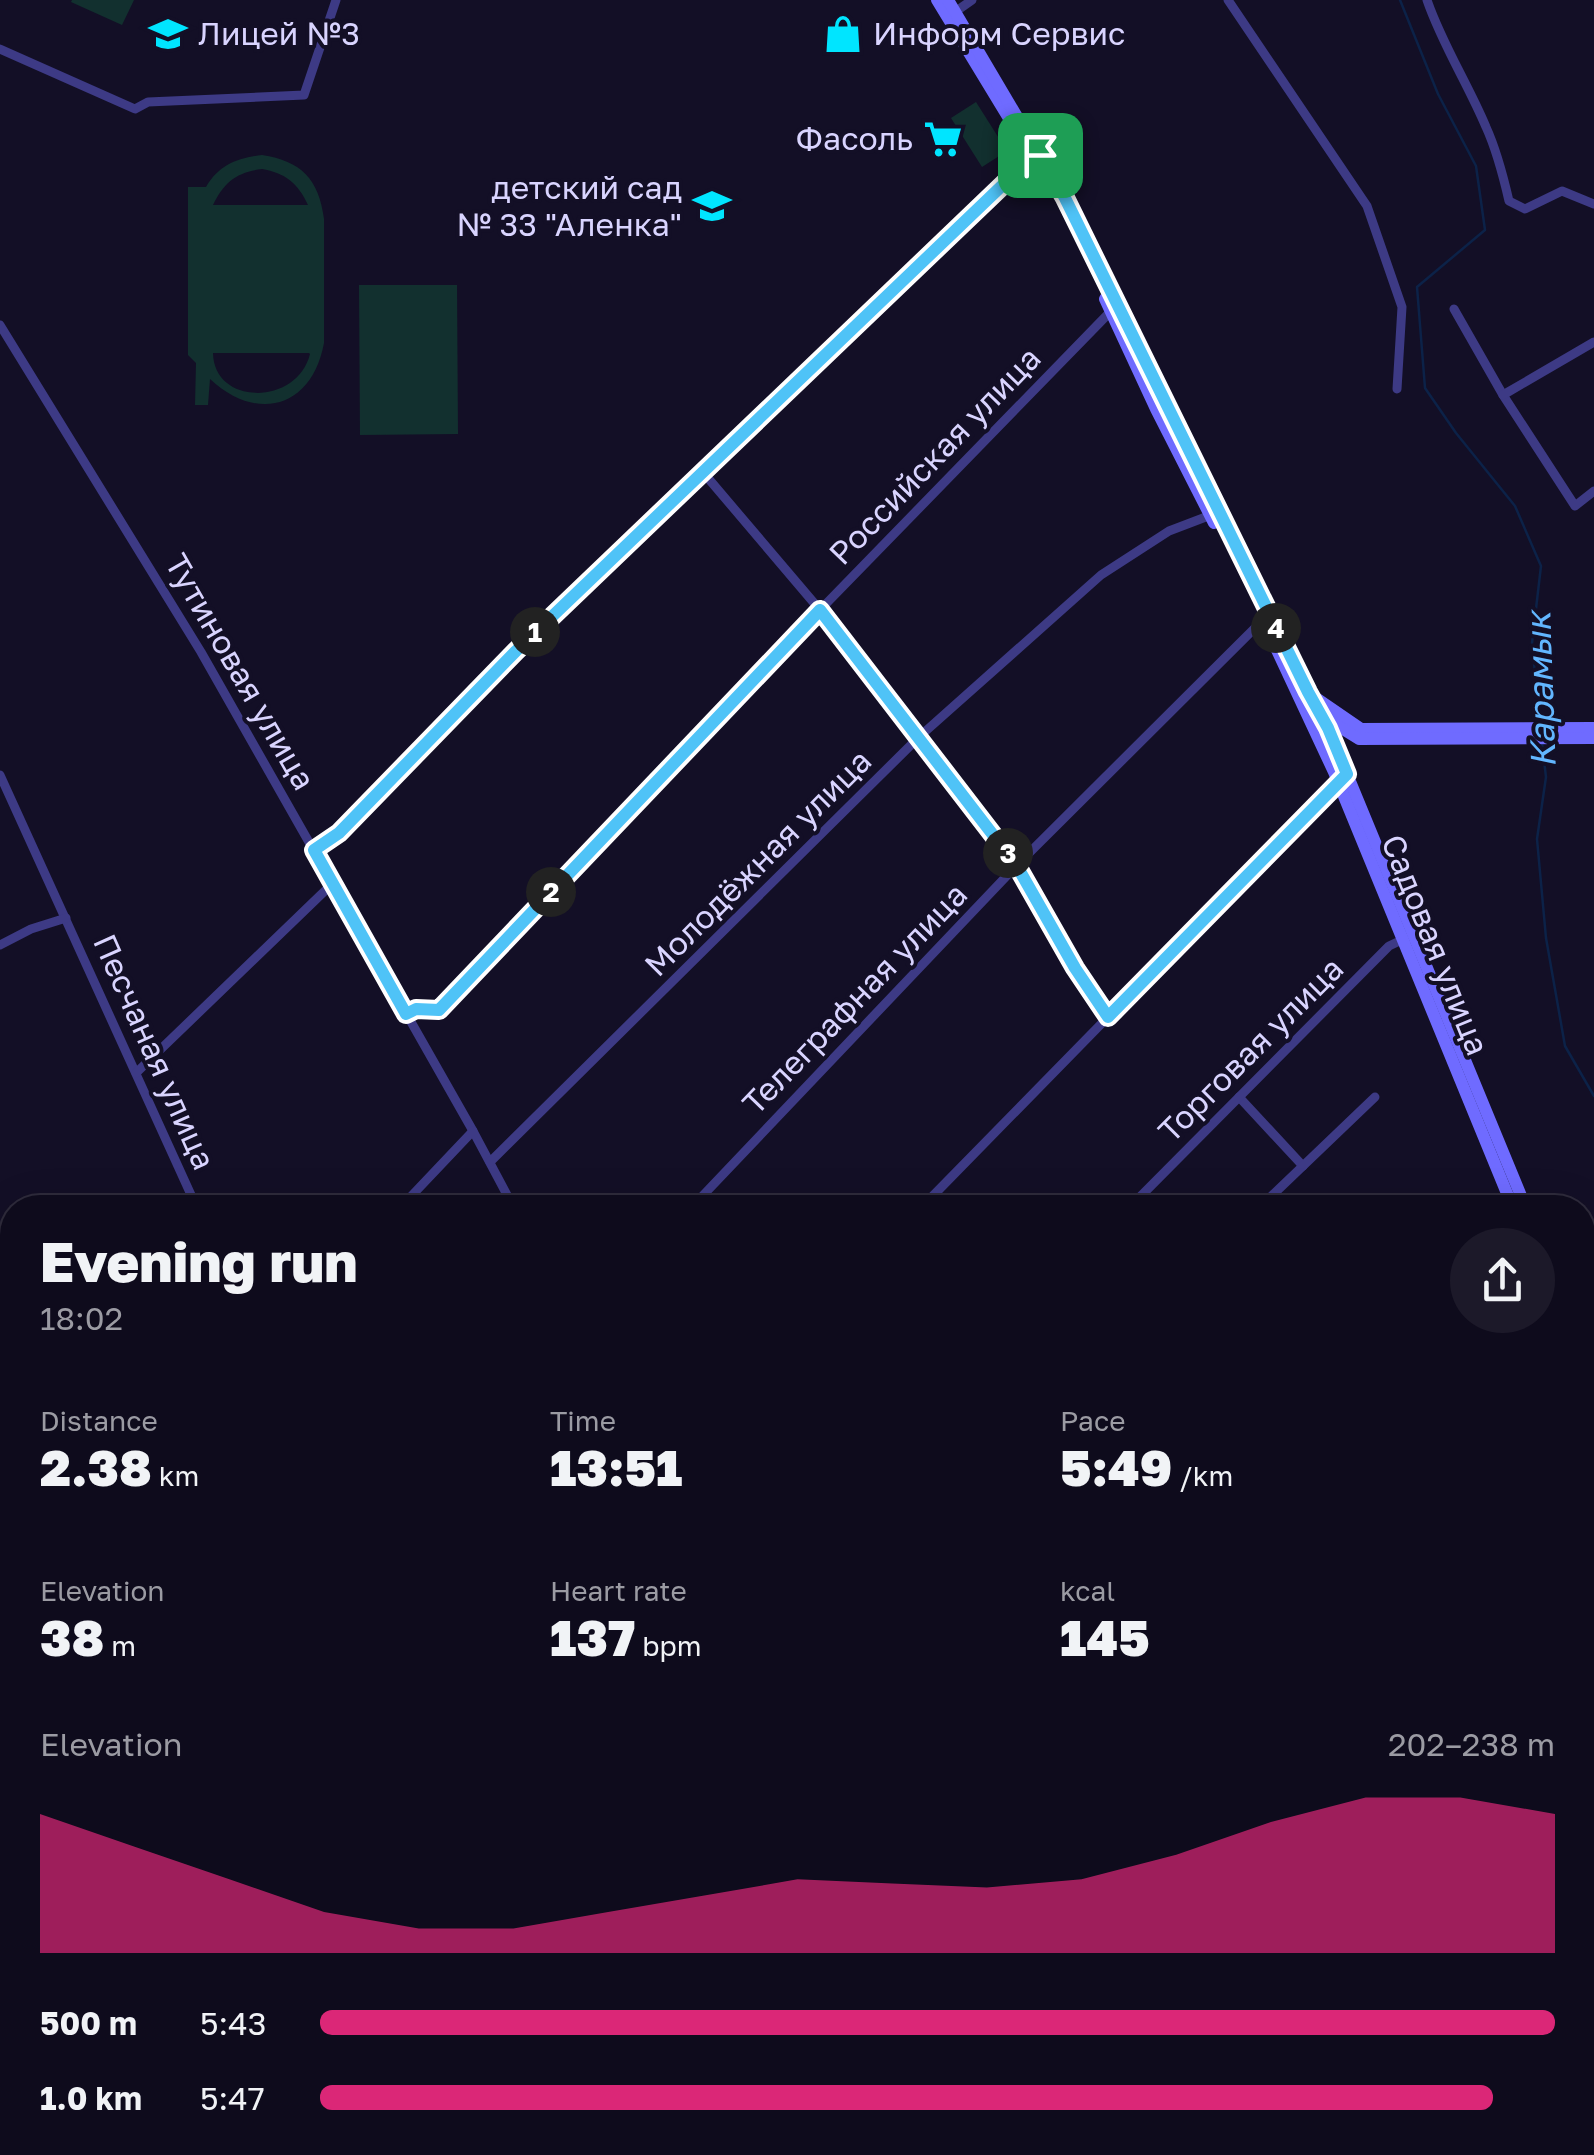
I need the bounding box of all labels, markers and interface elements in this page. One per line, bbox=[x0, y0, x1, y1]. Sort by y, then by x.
school or university icon: Лицей №3 bbox=[147, 13, 189, 55]
shop icon: Информ Сервис bbox=[822, 13, 864, 55]
place label: Лицей №3 bbox=[198, 14, 360, 52]
place label: Информ Сервис bbox=[873, 14, 1125, 52]
pin bbox=[998, 113, 1083, 198]
supermarket icon: Фасоль bbox=[922, 118, 964, 160]
place label: Фасоль bbox=[796, 119, 913, 157]
icon: arrive bbox=[1013, 128, 1068, 183]
place label: детский сад № 33 "Аленка" bbox=[456, 168, 682, 243]
school or university icon: детский сад № 33 "Аленка" bbox=[691, 185, 733, 227]
street label: Российская улица bbox=[821, 339, 1048, 572]
street label: Тутиновая улица bbox=[158, 547, 324, 796]
pin: 4 bbox=[1251, 603, 1301, 653]
pin: 1 bbox=[510, 607, 560, 657]
water label: Карамык bbox=[1516, 607, 1564, 769]
text: 4 bbox=[1267, 611, 1285, 644]
text: 1 bbox=[528, 615, 542, 648]
street label: Молодёжная улица bbox=[636, 741, 878, 983]
pin: 3 bbox=[983, 828, 1033, 878]
street label: Садовая улица bbox=[1374, 829, 1497, 1060]
text: 3 bbox=[999, 836, 1017, 869]
pin: 2 bbox=[526, 867, 576, 917]
text: 2 bbox=[542, 875, 560, 908]
street label: Телеграфная улица bbox=[734, 875, 974, 1122]
street label: Песчаная улица bbox=[86, 928, 224, 1175]
street label: Торговая улица bbox=[1150, 949, 1351, 1150]
text: Evening run bbox=[40, 1228, 358, 1294]
button: share bbox=[1450, 1228, 1555, 1333]
text: 18:02 bbox=[40, 1299, 123, 1337]
text: Distance bbox=[40, 1404, 158, 1437]
text: Time bbox=[550, 1404, 616, 1437]
text: Pace bbox=[1060, 1404, 1125, 1437]
text: 2.38 bbox=[40, 1437, 152, 1497]
text: 13:51 bbox=[550, 1437, 682, 1497]
text: 5:49 bbox=[1060, 1437, 1172, 1497]
text: km bbox=[152, 1459, 199, 1492]
text: /km bbox=[1172, 1459, 1233, 1492]
text: Elevation bbox=[40, 1574, 165, 1607]
text: Heart rate bbox=[550, 1574, 687, 1607]
text: kcal bbox=[1060, 1574, 1115, 1607]
text: 38 bbox=[40, 1607, 104, 1667]
text: 137 bbox=[550, 1607, 635, 1667]
text: 145 bbox=[1060, 1607, 1150, 1667]
text: m bbox=[104, 1629, 136, 1662]
text: bpm bbox=[635, 1629, 701, 1662]
text: Elevation bbox=[40, 1725, 182, 1763]
text: 202–238 m bbox=[1388, 1725, 1555, 1763]
text: 500 m bbox=[40, 2004, 137, 2042]
text: 5:43 bbox=[200, 2004, 266, 2042]
text: 1.0 km bbox=[40, 2079, 142, 2117]
text: 5:47 bbox=[200, 2079, 265, 2117]

